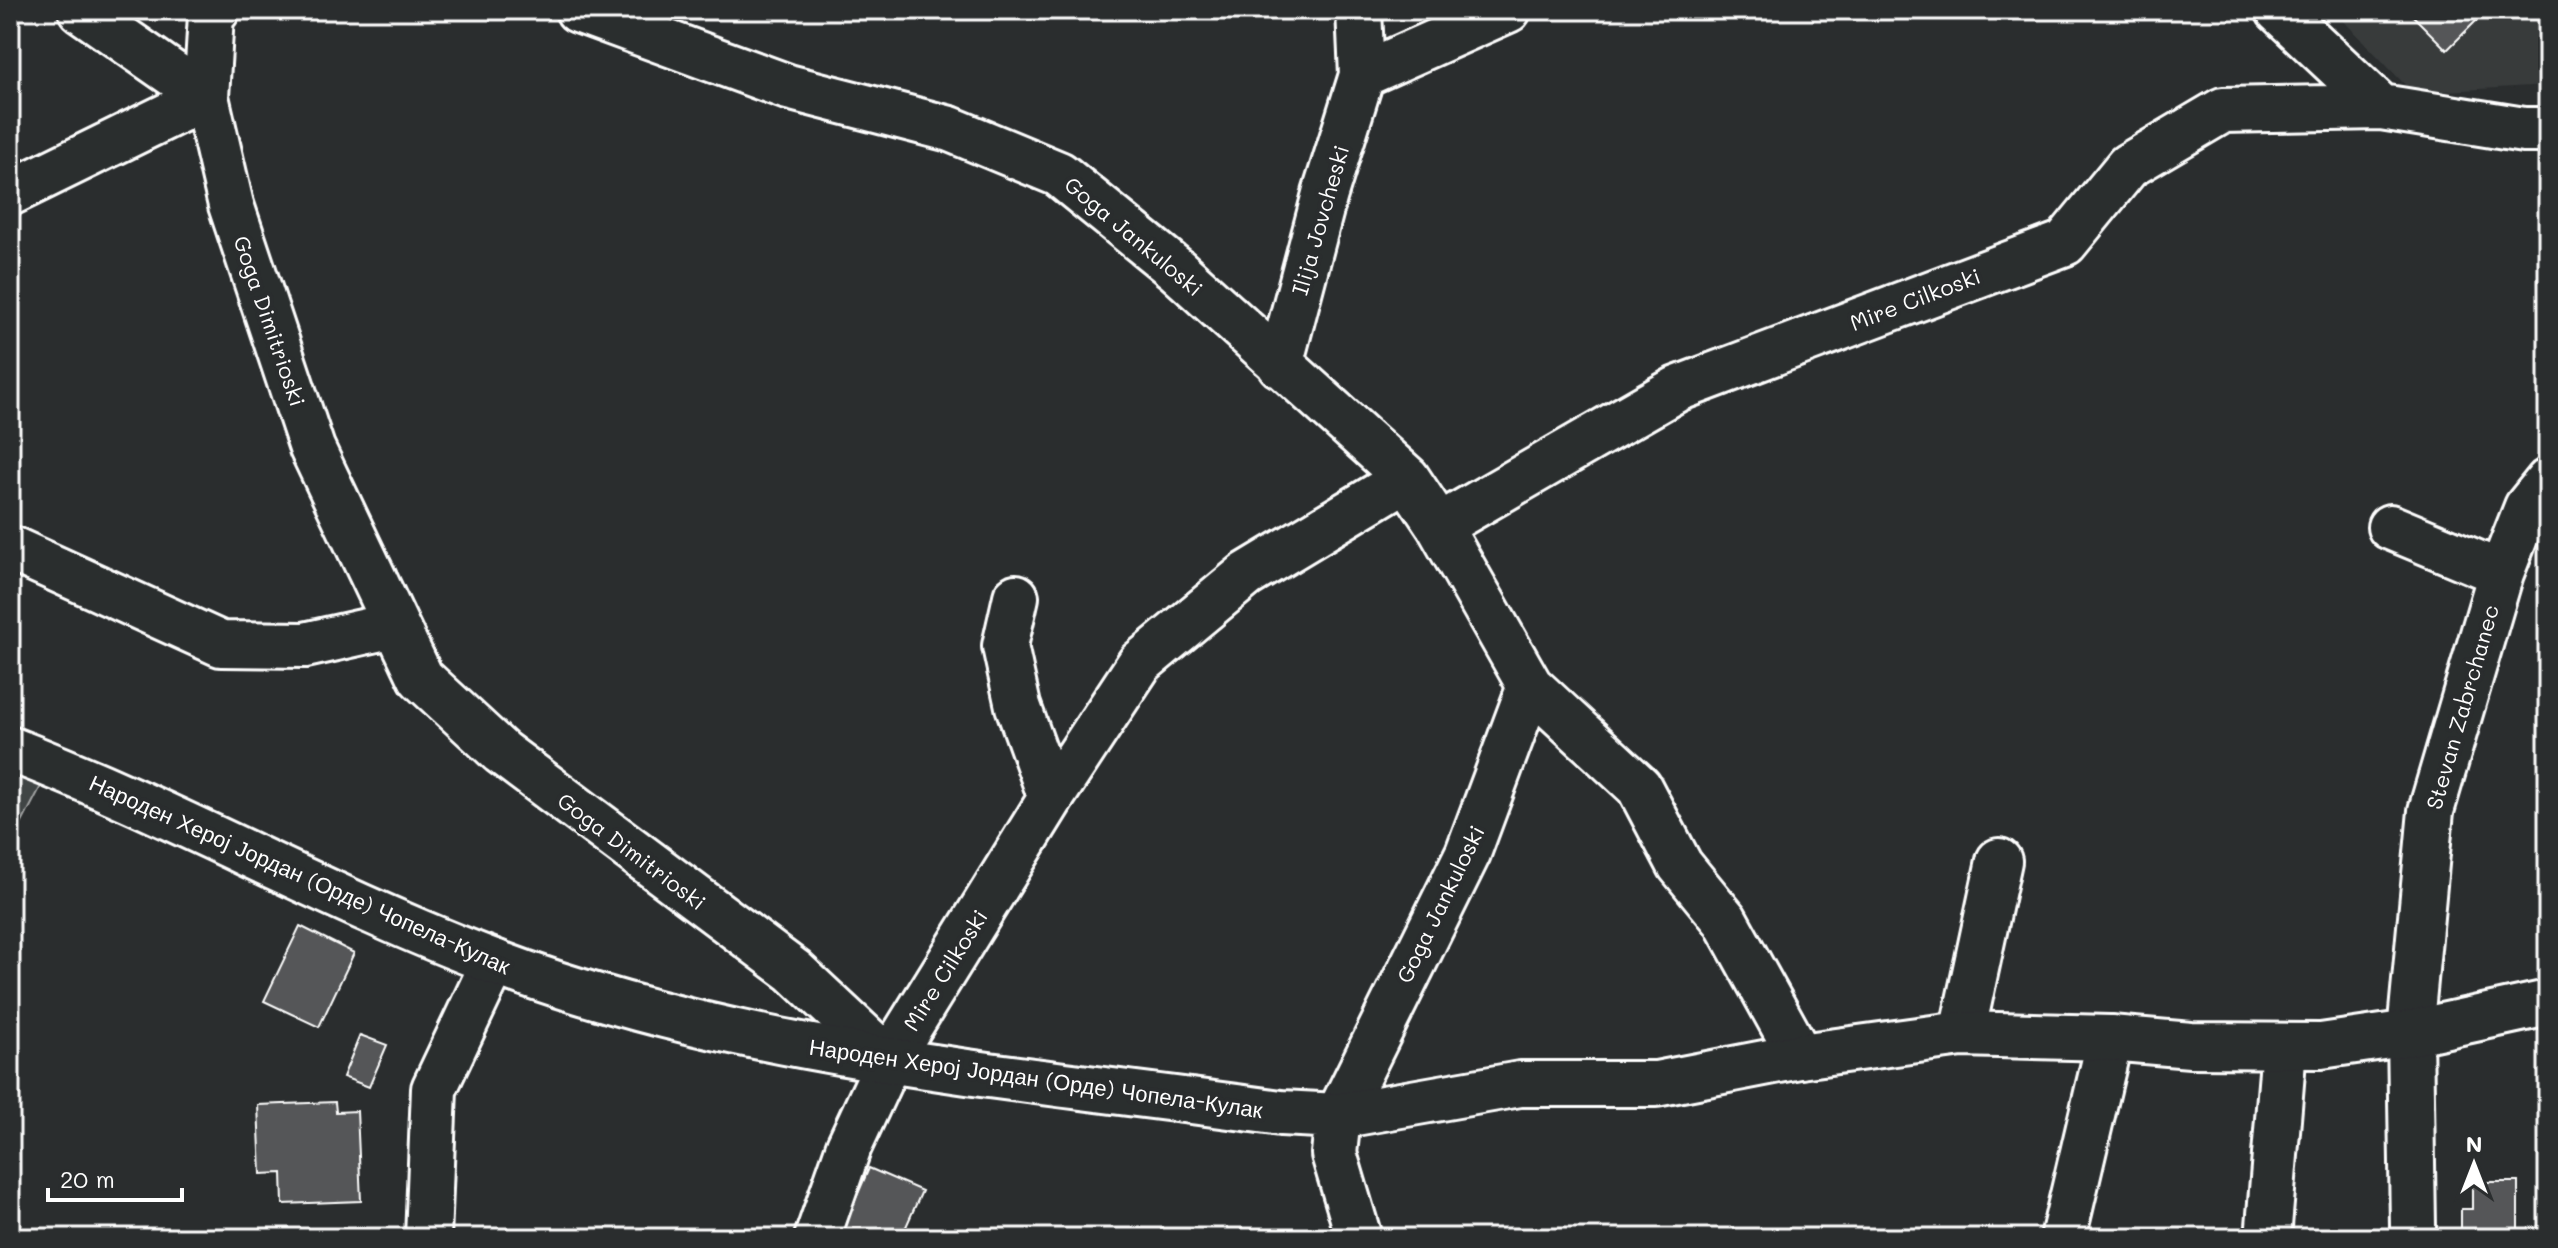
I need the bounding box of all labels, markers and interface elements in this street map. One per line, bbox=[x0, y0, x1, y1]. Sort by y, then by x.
street label: Ilija Jovcheski bbox=[1285, 142, 1355, 298]
street label: Goga Jankuloski bbox=[1059, 170, 1209, 302]
street label: Goga Dimitrioski bbox=[227, 232, 313, 410]
street label: Mire Cilkoski bbox=[1845, 261, 1985, 337]
street label: Stevan Zabrchanec bbox=[2419, 601, 2505, 813]
street label: Народен Херој Јордан (Орде) Чопела-Кулак bbox=[85, 768, 515, 980]
street label: Goga Dimitrioski bbox=[552, 786, 712, 916]
street label: Goga Jankuloski bbox=[1389, 820, 1491, 988]
street label: Mire Cilkoski bbox=[896, 904, 994, 1036]
street label: Народен Херој Јордан (Орде) Чопела-Кулак bbox=[807, 1032, 1265, 1124]
north arrow bbox=[2434, 1124, 2514, 1204]
text: N bbox=[2466, 1129, 2482, 1158]
scale bar bbox=[48, 1152, 182, 1202]
text: 20 m bbox=[60, 1163, 115, 1194]

